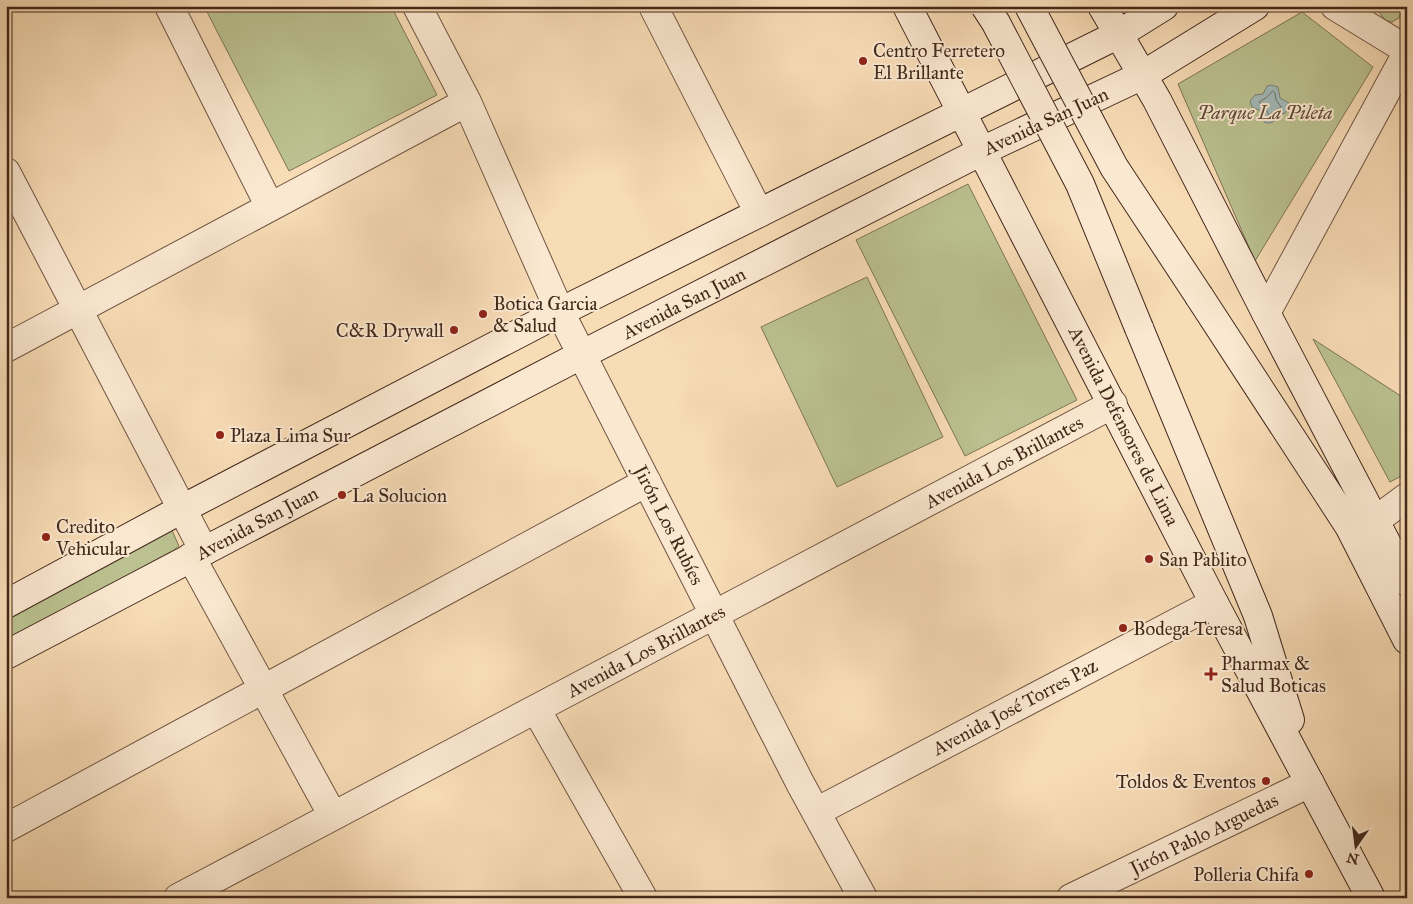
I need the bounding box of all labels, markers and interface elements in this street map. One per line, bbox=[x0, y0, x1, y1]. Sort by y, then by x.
place label: Centro Ferretero El Brillante bbox=[873, 39, 1005, 84]
marker: Centro Ferretero El Brillante bbox=[857, 55, 869, 67]
street label: Avenida San Juan bbox=[979, 82, 1112, 161]
park label: Parque La Pileta bbox=[1197, 101, 1333, 124]
street label: Avenida San Juan bbox=[618, 262, 750, 345]
place label: Botica Garcia & Salud bbox=[493, 292, 598, 337]
marker: Botica Garcia & Salud bbox=[477, 308, 489, 320]
place label: C&R Drywall bbox=[336, 319, 445, 342]
street label: Avenida Defensores de Lima bbox=[1063, 322, 1185, 530]
marker: C&R Drywall bbox=[448, 324, 460, 336]
street label: Avenida Los Brillantes bbox=[920, 411, 1087, 514]
place label: Plaza Lima Sur bbox=[230, 424, 351, 447]
marker: Plaza Lima Sur bbox=[214, 429, 226, 441]
street label: Jirón Los Rubíes bbox=[627, 460, 709, 589]
street label: Avenida San Juan bbox=[191, 481, 322, 566]
place label: La Solucion bbox=[352, 484, 447, 507]
marker: La Solucion bbox=[336, 489, 348, 501]
place label: Credito Vehicular bbox=[55, 515, 131, 560]
marker: Credito Vehicular bbox=[40, 531, 52, 543]
place label: San Pablito bbox=[1159, 548, 1247, 571]
marker: San Pablito bbox=[1143, 553, 1155, 565]
street label: Avenida Los Brillantes bbox=[562, 600, 729, 703]
place label: Bodega Teresa bbox=[1133, 617, 1244, 641]
marker: Bodega Teresa bbox=[1117, 622, 1129, 634]
place label: Pharmax & Salud Boticas bbox=[1221, 652, 1326, 697]
street label: Avenida José Torres Paz bbox=[928, 654, 1102, 762]
marker: Pharmax & Salud Boticas bbox=[1205, 668, 1217, 680]
place label: Toldos & Eventos bbox=[1116, 770, 1256, 793]
marker: Toldos & Eventos bbox=[1260, 775, 1272, 787]
street label: Jirón Pablo Arguedas bbox=[1124, 788, 1282, 882]
north arrow bbox=[1330, 822, 1380, 872]
text: N bbox=[1345, 848, 1361, 868]
place label: Polleria Chifa bbox=[1193, 863, 1300, 886]
marker: Polleria Chifa bbox=[1303, 868, 1315, 880]

